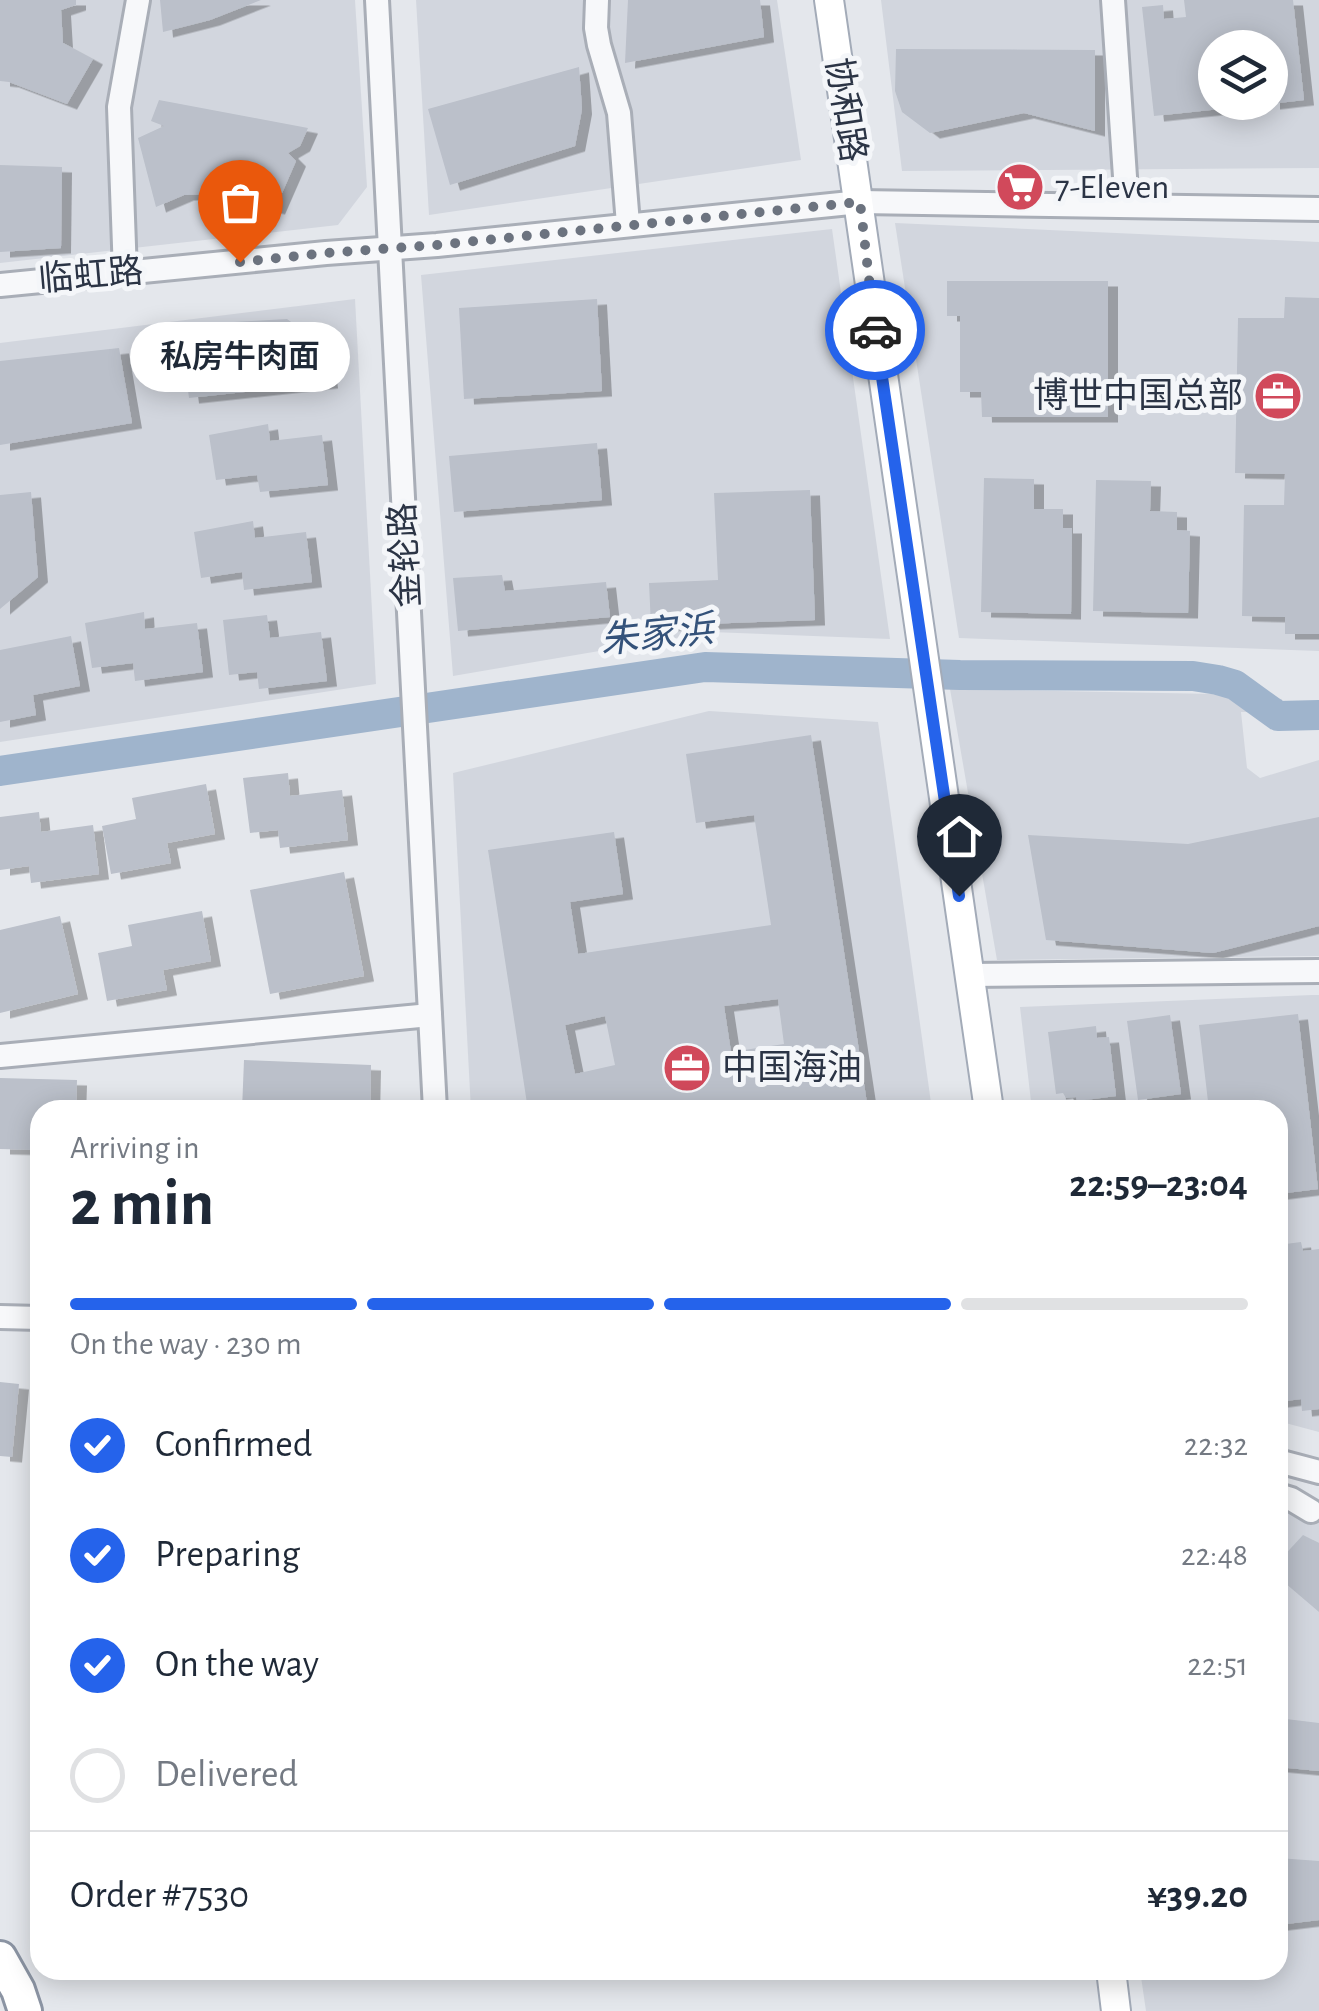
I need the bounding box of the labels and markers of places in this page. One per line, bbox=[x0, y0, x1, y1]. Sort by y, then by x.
pin bbox=[198, 160, 283, 263]
supermarket icon: 7-Eleven bbox=[994, 161, 1046, 213]
place label: 7-Eleven bbox=[1055, 170, 1169, 205]
callout: 私房牛肉面 bbox=[130, 322, 350, 392]
office icon: 博世中国总部 bbox=[1252, 370, 1304, 422]
place label: 博世中国总部 bbox=[1033, 377, 1243, 414]
pin bbox=[917, 794, 1002, 897]
office icon: 中国海油 bbox=[661, 1042, 713, 1094]
place label: 中国海油 bbox=[722, 1049, 862, 1086]

